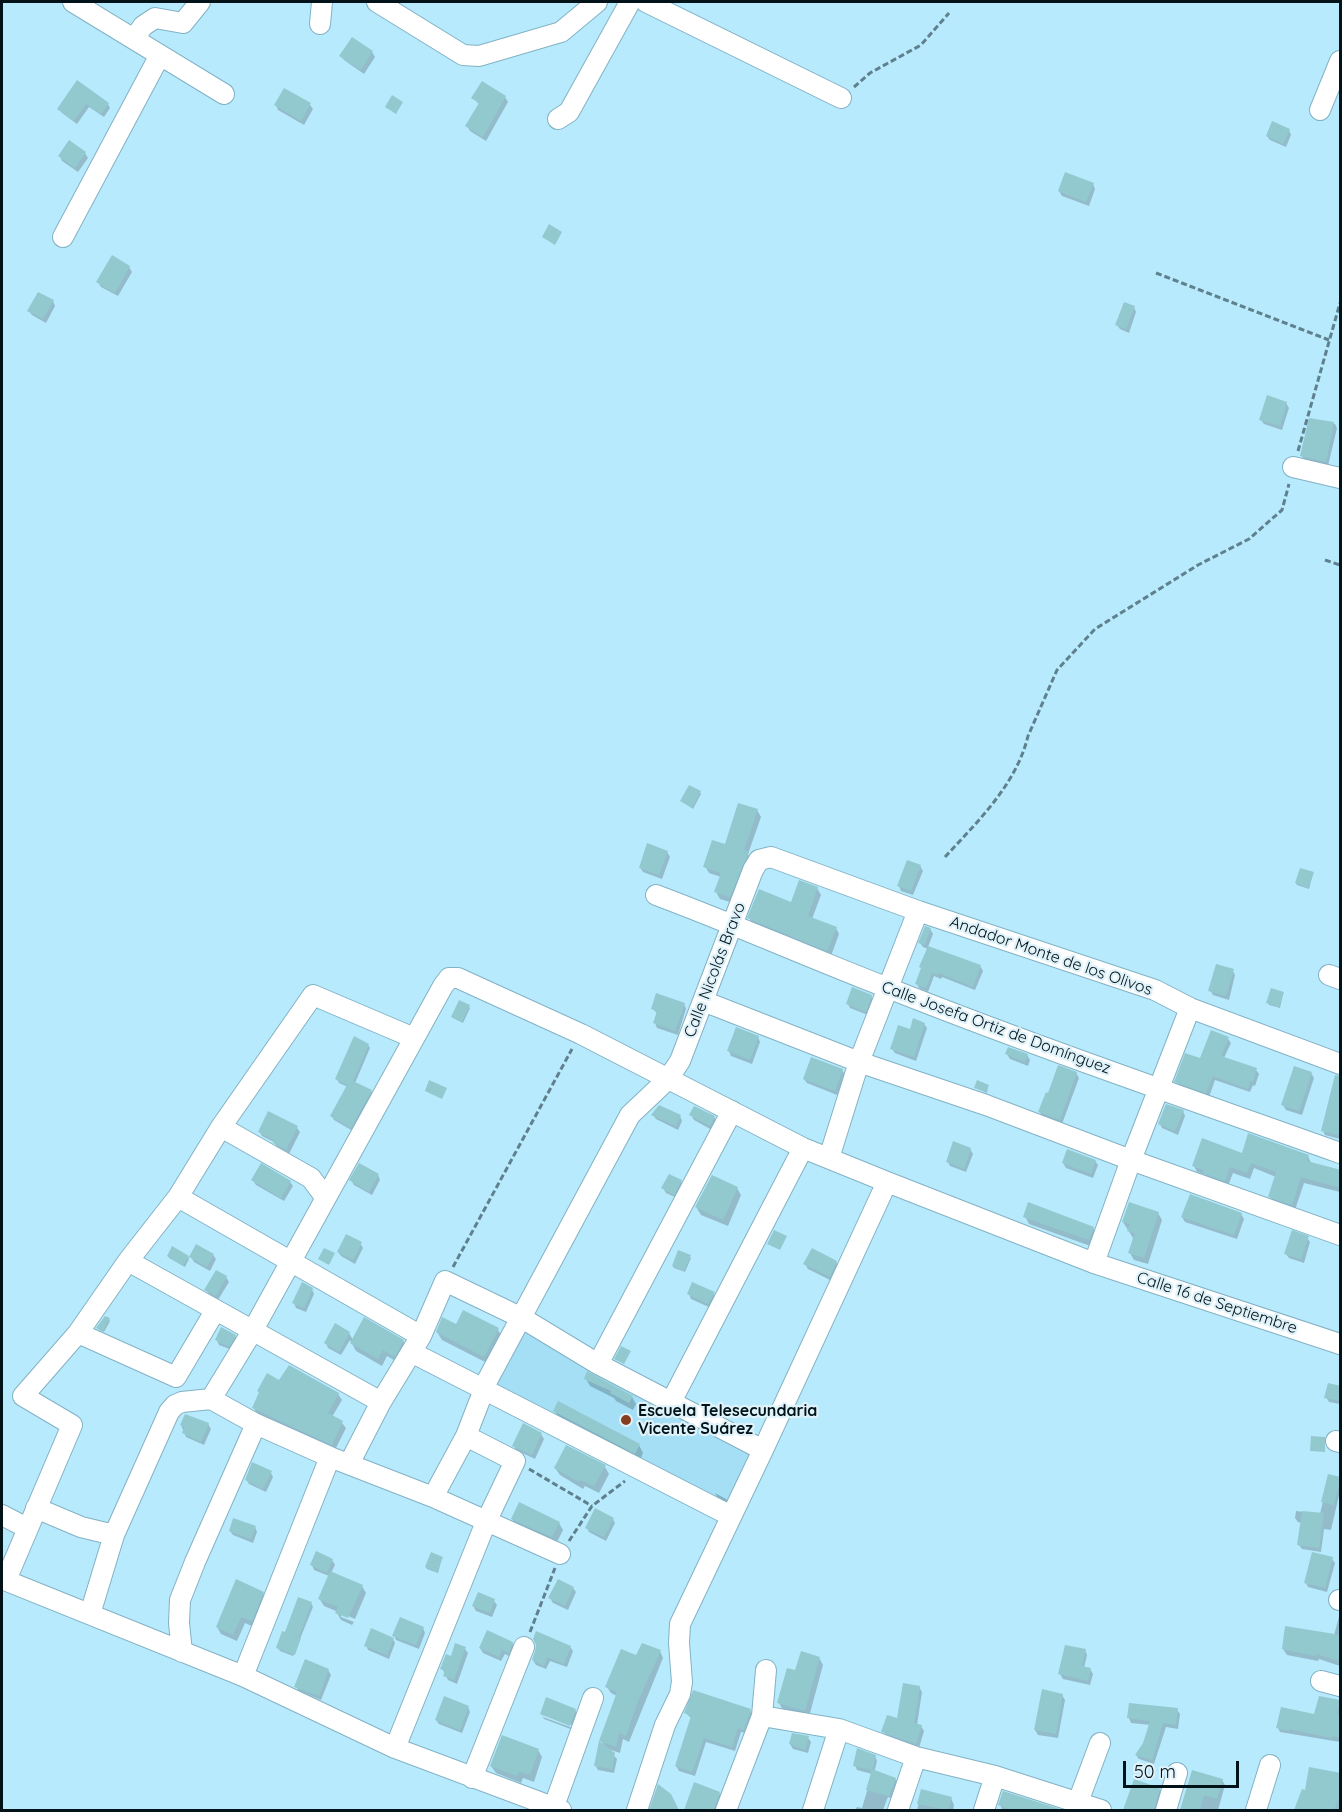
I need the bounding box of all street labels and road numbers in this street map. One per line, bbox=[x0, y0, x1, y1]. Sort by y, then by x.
street label: Calle Nicolás Bravo bbox=[680, 900, 750, 1040]
street label: Andador Monte de los Olivos bbox=[947, 912, 1155, 1000]
street label: Calle Josefa Ortiz de Domínguez bbox=[879, 977, 1113, 1079]
street label: Calle 16 de Septiembre bbox=[1134, 1268, 1300, 1338]

